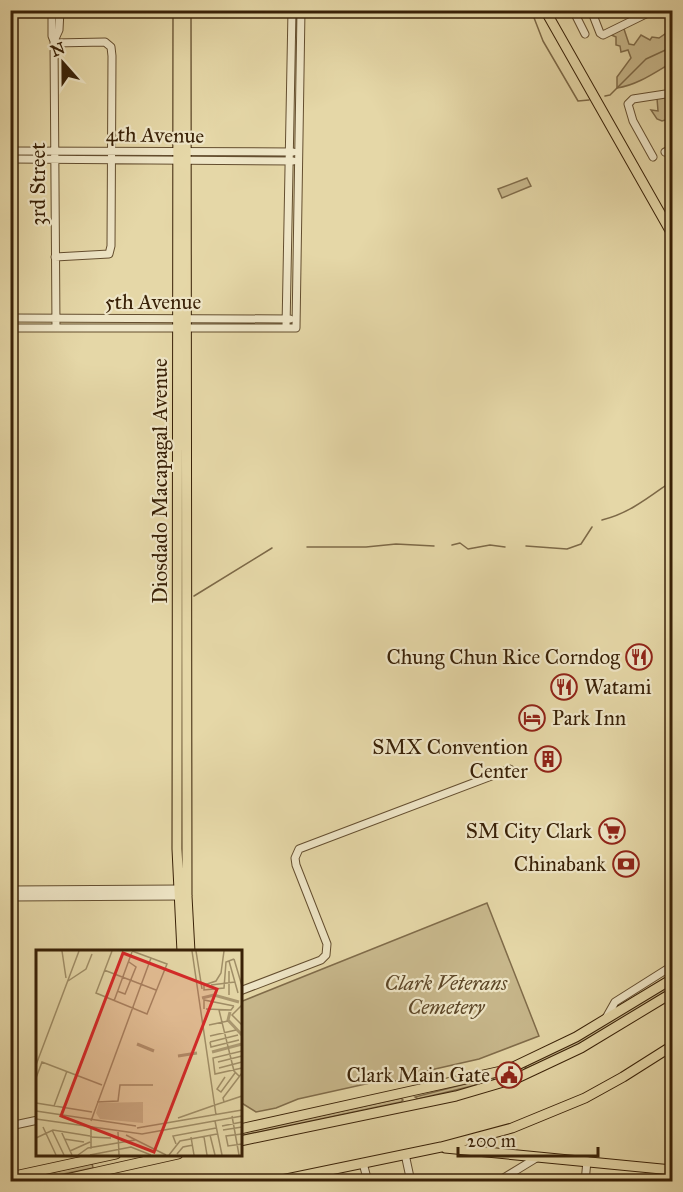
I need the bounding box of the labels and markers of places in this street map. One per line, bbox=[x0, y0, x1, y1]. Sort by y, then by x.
restaurant icon: Chung Chun Rice Corndog bbox=[624, 642, 654, 672]
place label: Chung Chun Rice Corndog bbox=[386, 644, 620, 670]
restaurant icon: Watami bbox=[549, 672, 579, 702]
place label: Watami bbox=[584, 674, 652, 700]
hotel icon: Park Inn bbox=[517, 703, 547, 733]
place label: Park Inn bbox=[552, 705, 626, 731]
place label: SMX Convention Center bbox=[372, 734, 528, 784]
building icon: SMX Convention Center bbox=[533, 744, 563, 774]
supermarket icon: SM City Clark bbox=[597, 816, 627, 846]
place label: SM City Clark bbox=[466, 818, 592, 844]
bank icon: Chinabank bbox=[611, 849, 641, 879]
place label: Chinabank bbox=[514, 851, 606, 877]
public building icon: Clark Main Gate bbox=[494, 1060, 524, 1090]
place label: Clark Main Gate bbox=[347, 1062, 490, 1088]

